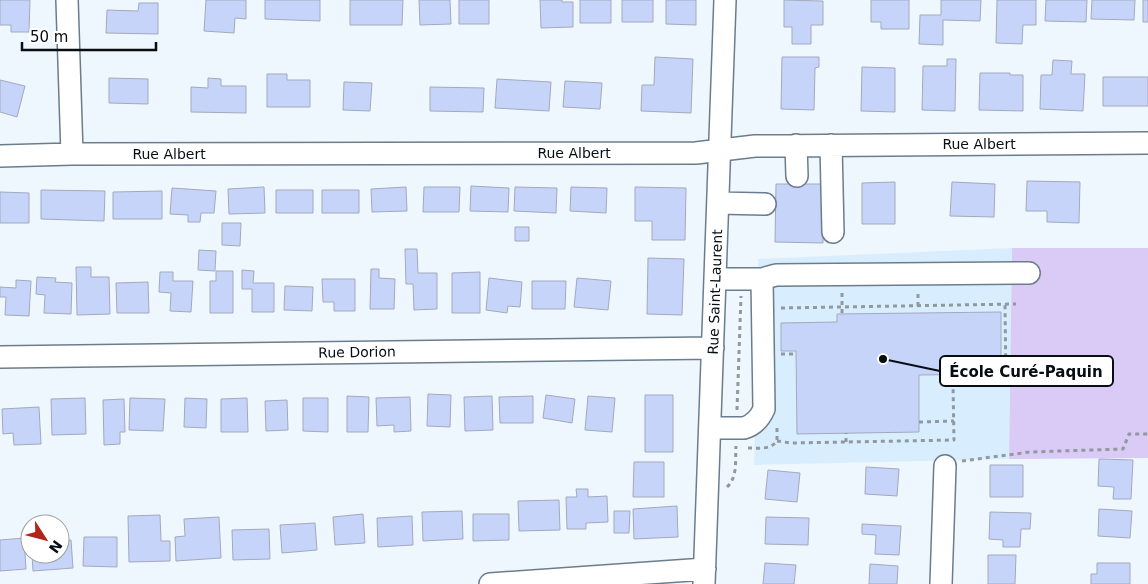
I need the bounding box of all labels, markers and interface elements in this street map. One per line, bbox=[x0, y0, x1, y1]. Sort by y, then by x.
scale bar bbox=[22, 20, 156, 52]
text: 50 m bbox=[30, 28, 68, 46]
street label: Rue Albert bbox=[942, 136, 1016, 152]
street label: Rue Albert bbox=[537, 145, 611, 161]
street label: Rue Albert bbox=[132, 146, 206, 162]
street label: Rue Saint-Laurent bbox=[705, 229, 725, 355]
street label: Rue Dorion bbox=[318, 343, 396, 361]
callout: École Curé-Paquin bbox=[940, 356, 1113, 386]
text: École Curé-Paquin bbox=[949, 362, 1103, 381]
north arrow bbox=[20, 514, 70, 564]
text: N bbox=[46, 537, 65, 556]

